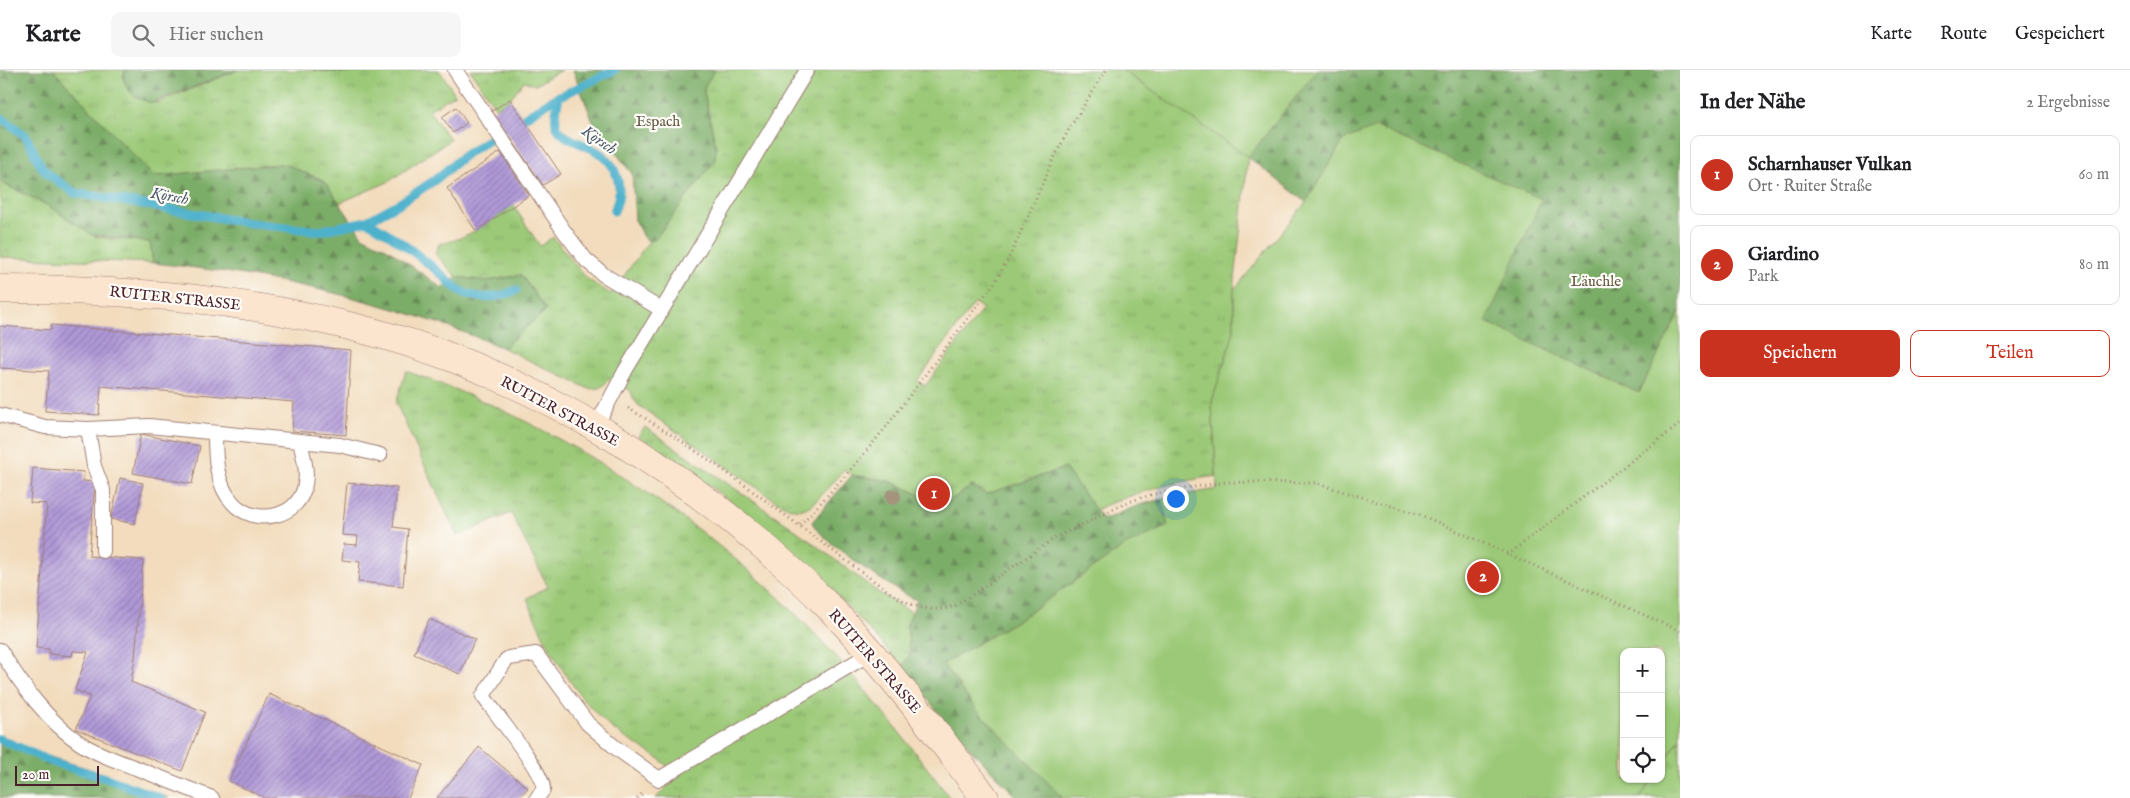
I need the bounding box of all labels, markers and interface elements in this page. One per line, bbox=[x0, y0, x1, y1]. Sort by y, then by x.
search box bbox=[111, 12, 461, 57]
text: Karte bbox=[25, 19, 81, 50]
icon: search bbox=[129, 21, 157, 49]
text: Hier suchen bbox=[169, 23, 264, 47]
text: Karte bbox=[1870, 23, 1912, 46]
text: Route bbox=[1940, 23, 1987, 46]
text: Gespeichert bbox=[2015, 23, 2105, 46]
text: In der Nähe bbox=[1700, 89, 1806, 116]
text: 2 Ergebnisse bbox=[2026, 93, 2110, 113]
park label: Espach bbox=[636, 112, 680, 131]
water label: Körsch bbox=[577, 121, 620, 160]
text: Scharnhauser Vulkan bbox=[1748, 153, 1912, 177]
text: 1 bbox=[1714, 165, 1720, 185]
text: 60 m bbox=[2079, 165, 2109, 185]
text: Ort · Ruiter Straße bbox=[1748, 177, 1872, 197]
water label: Körsch bbox=[148, 184, 190, 210]
text: Giardino bbox=[1748, 243, 1819, 267]
text: 2 bbox=[1713, 255, 1721, 275]
text: 80 m bbox=[2079, 255, 2109, 275]
text: Park bbox=[1748, 267, 1778, 287]
park label: Läuchle bbox=[1571, 272, 1621, 291]
street label: RUITER STRASSE bbox=[108, 282, 241, 315]
button: Speichern bbox=[1700, 330, 1900, 377]
button: Teilen bbox=[1910, 330, 2110, 377]
street label: RUITER STRASSE bbox=[497, 372, 622, 451]
pin: 1 bbox=[918, 475, 950, 513]
your location bbox=[1163, 486, 1189, 512]
pin: 2 bbox=[1467, 558, 1499, 596]
street label: RUITER STRASSE bbox=[824, 605, 925, 717]
map controls bbox=[1620, 648, 1665, 783]
button: + bbox=[1620, 648, 1665, 693]
button: − bbox=[1620, 693, 1665, 738]
button: locate bbox=[1620, 738, 1665, 783]
scale bar bbox=[15, 763, 99, 786]
text: 20 m bbox=[22, 766, 49, 784]

